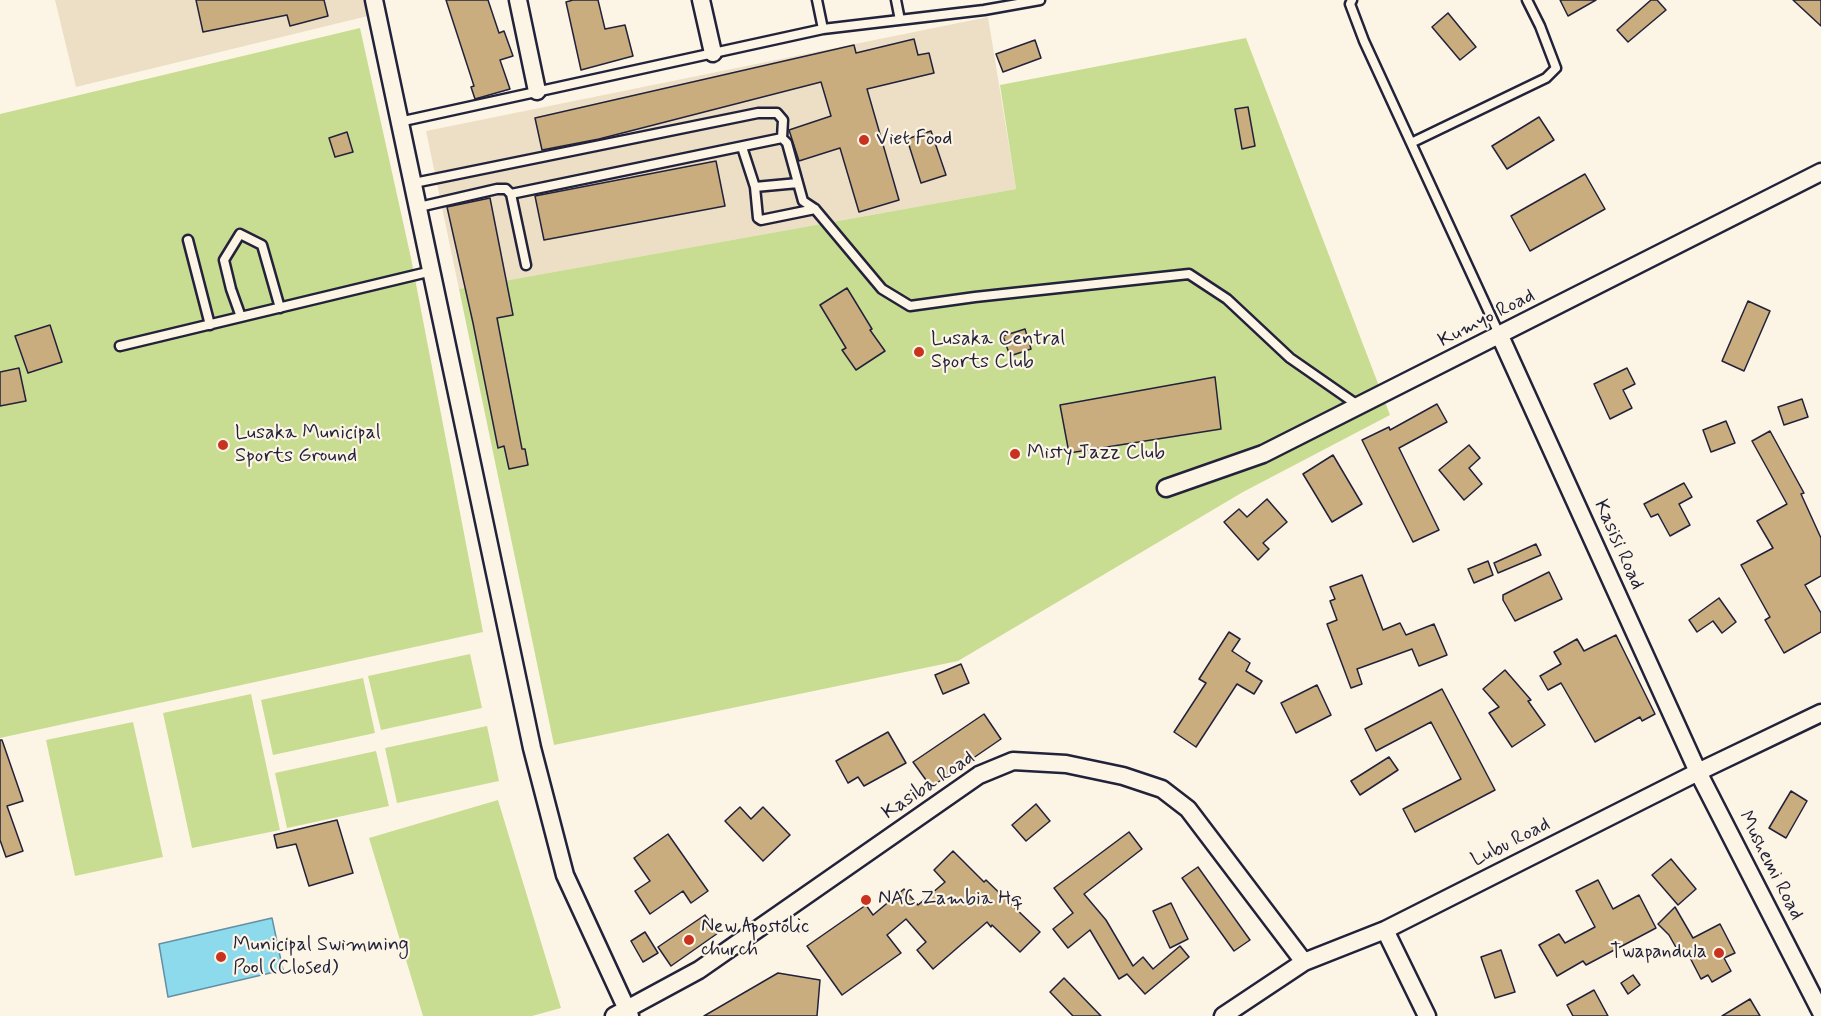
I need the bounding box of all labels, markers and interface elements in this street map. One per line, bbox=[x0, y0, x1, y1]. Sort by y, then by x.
place label: Viet Food bbox=[876, 128, 952, 152]
marker: Viet Food bbox=[857, 133, 871, 147]
street label: Kumyo Road bbox=[1435, 284, 1539, 354]
place label: Lusaka Central Sports Club bbox=[931, 328, 1065, 375]
marker: Lusaka Central Sports Club bbox=[912, 345, 926, 359]
place label: Lusaka Municipal Sports Ground bbox=[235, 422, 381, 469]
marker: Lusaka Municipal Sports Ground bbox=[216, 438, 230, 452]
place label: Misty Jazz Club bbox=[1027, 442, 1165, 466]
marker: Misty Jazz Club bbox=[1008, 447, 1022, 461]
street label: Kasisi Road bbox=[1588, 496, 1648, 594]
street label: Kasiba Road bbox=[878, 746, 980, 826]
street label: Mushemi Road bbox=[1732, 807, 1808, 925]
street label: Lubu Road bbox=[1468, 813, 1554, 873]
place label: NAC Zambia Hq bbox=[878, 888, 1023, 912]
marker: NAC Zambia Hq bbox=[859, 893, 873, 907]
place label: New Apostolic church bbox=[701, 916, 809, 963]
marker: New Apostolic church bbox=[682, 933, 696, 947]
place label: Municipal Swimming Pool (Closed) bbox=[233, 934, 409, 981]
place label: Twapandula bbox=[1610, 941, 1707, 965]
marker: Twapandula bbox=[1712, 946, 1726, 960]
marker: Municipal Swimming Pool (Closed) bbox=[214, 950, 228, 964]

